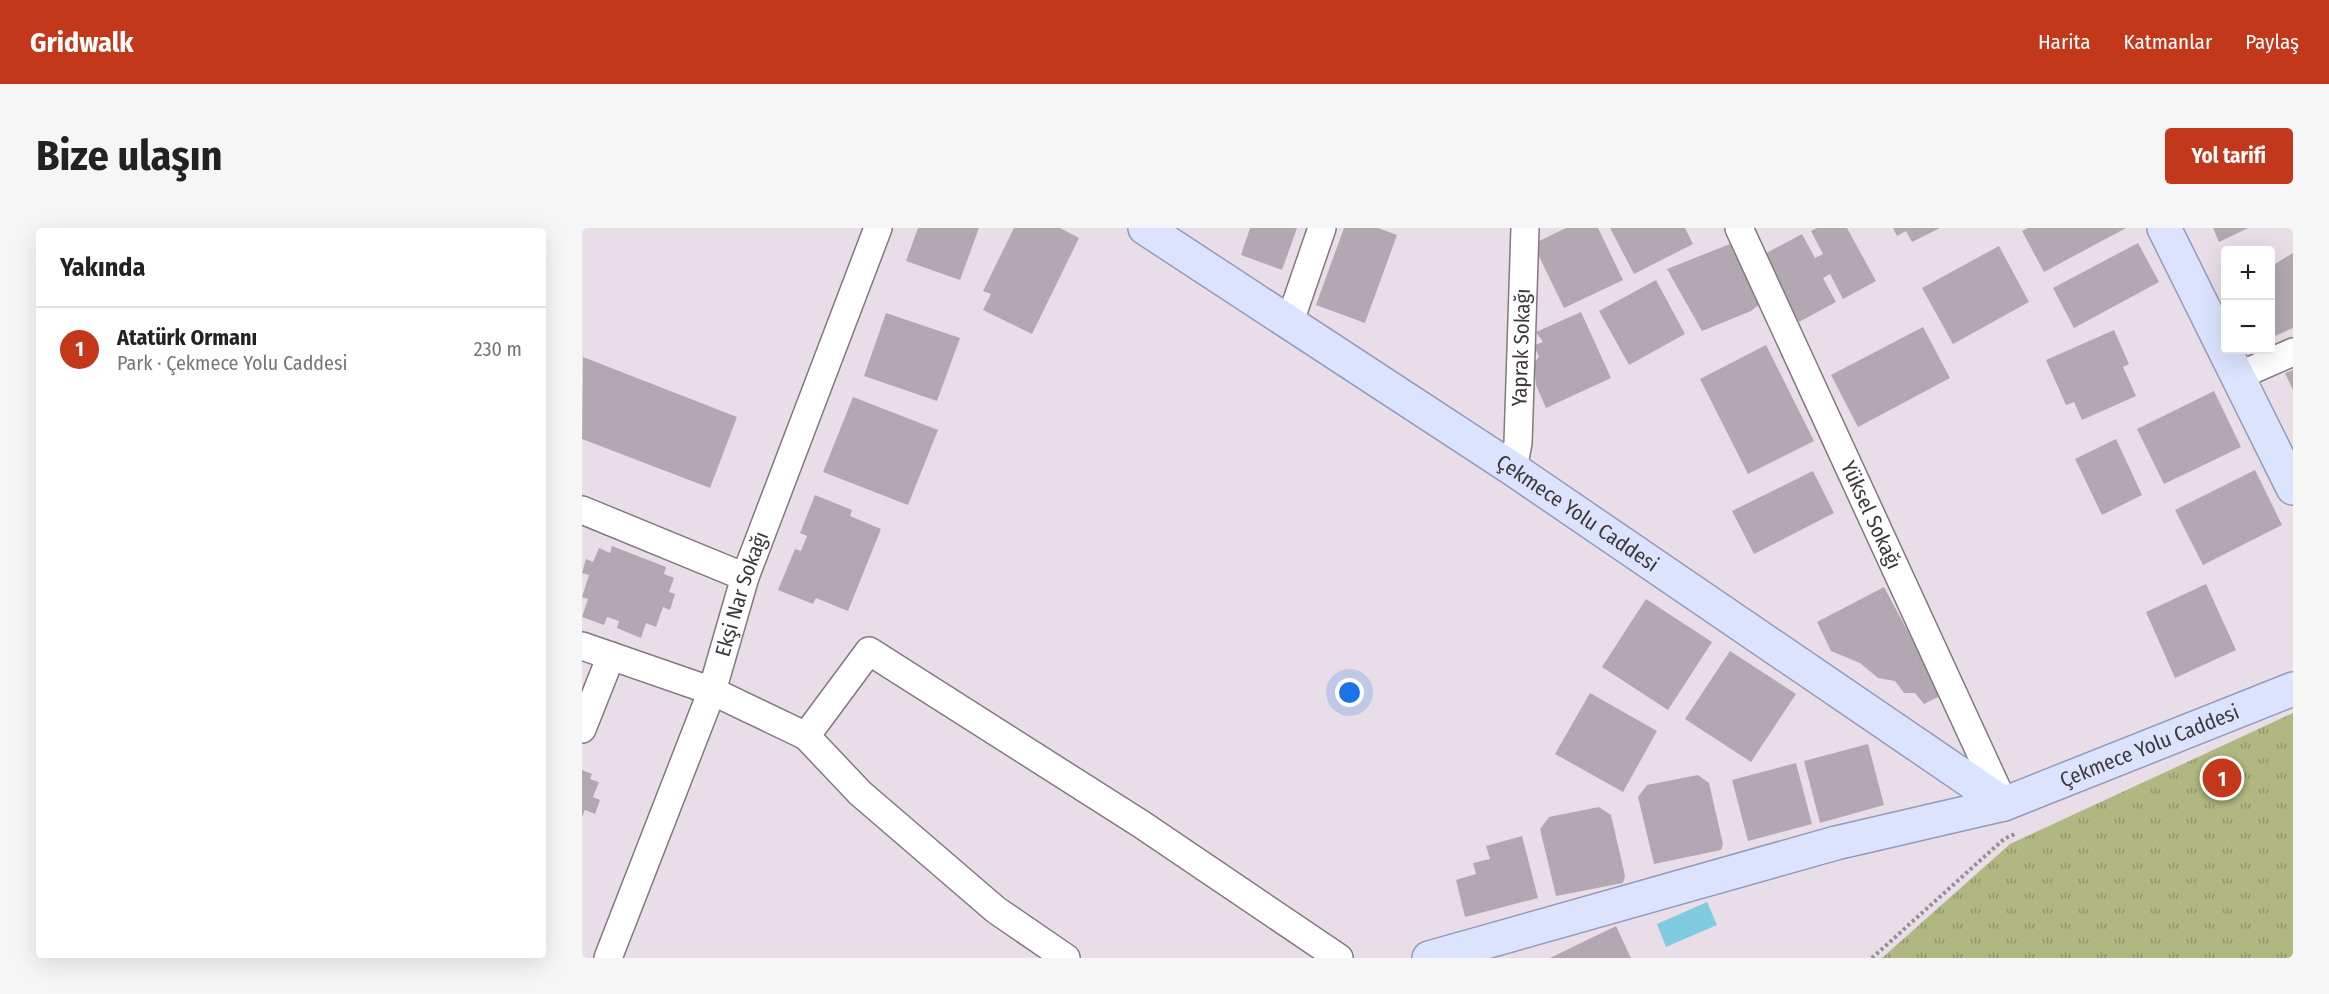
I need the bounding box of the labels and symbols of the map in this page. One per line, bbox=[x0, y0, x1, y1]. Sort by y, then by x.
street label: Yaprak Sokağı bbox=[1506, 288, 1536, 407]
street label: Çekmece Yolu Caddesi bbox=[1492, 449, 1664, 577]
street label: Yüksel Sokağı bbox=[1835, 457, 1907, 573]
street label: Ekşi Nar Sokağı bbox=[710, 528, 774, 660]
your location bbox=[1335, 678, 1364, 707]
street label: Çekmece Yolu Caddesi bbox=[2056, 699, 2243, 793]
pin: 1 bbox=[2202, 756, 2242, 800]

